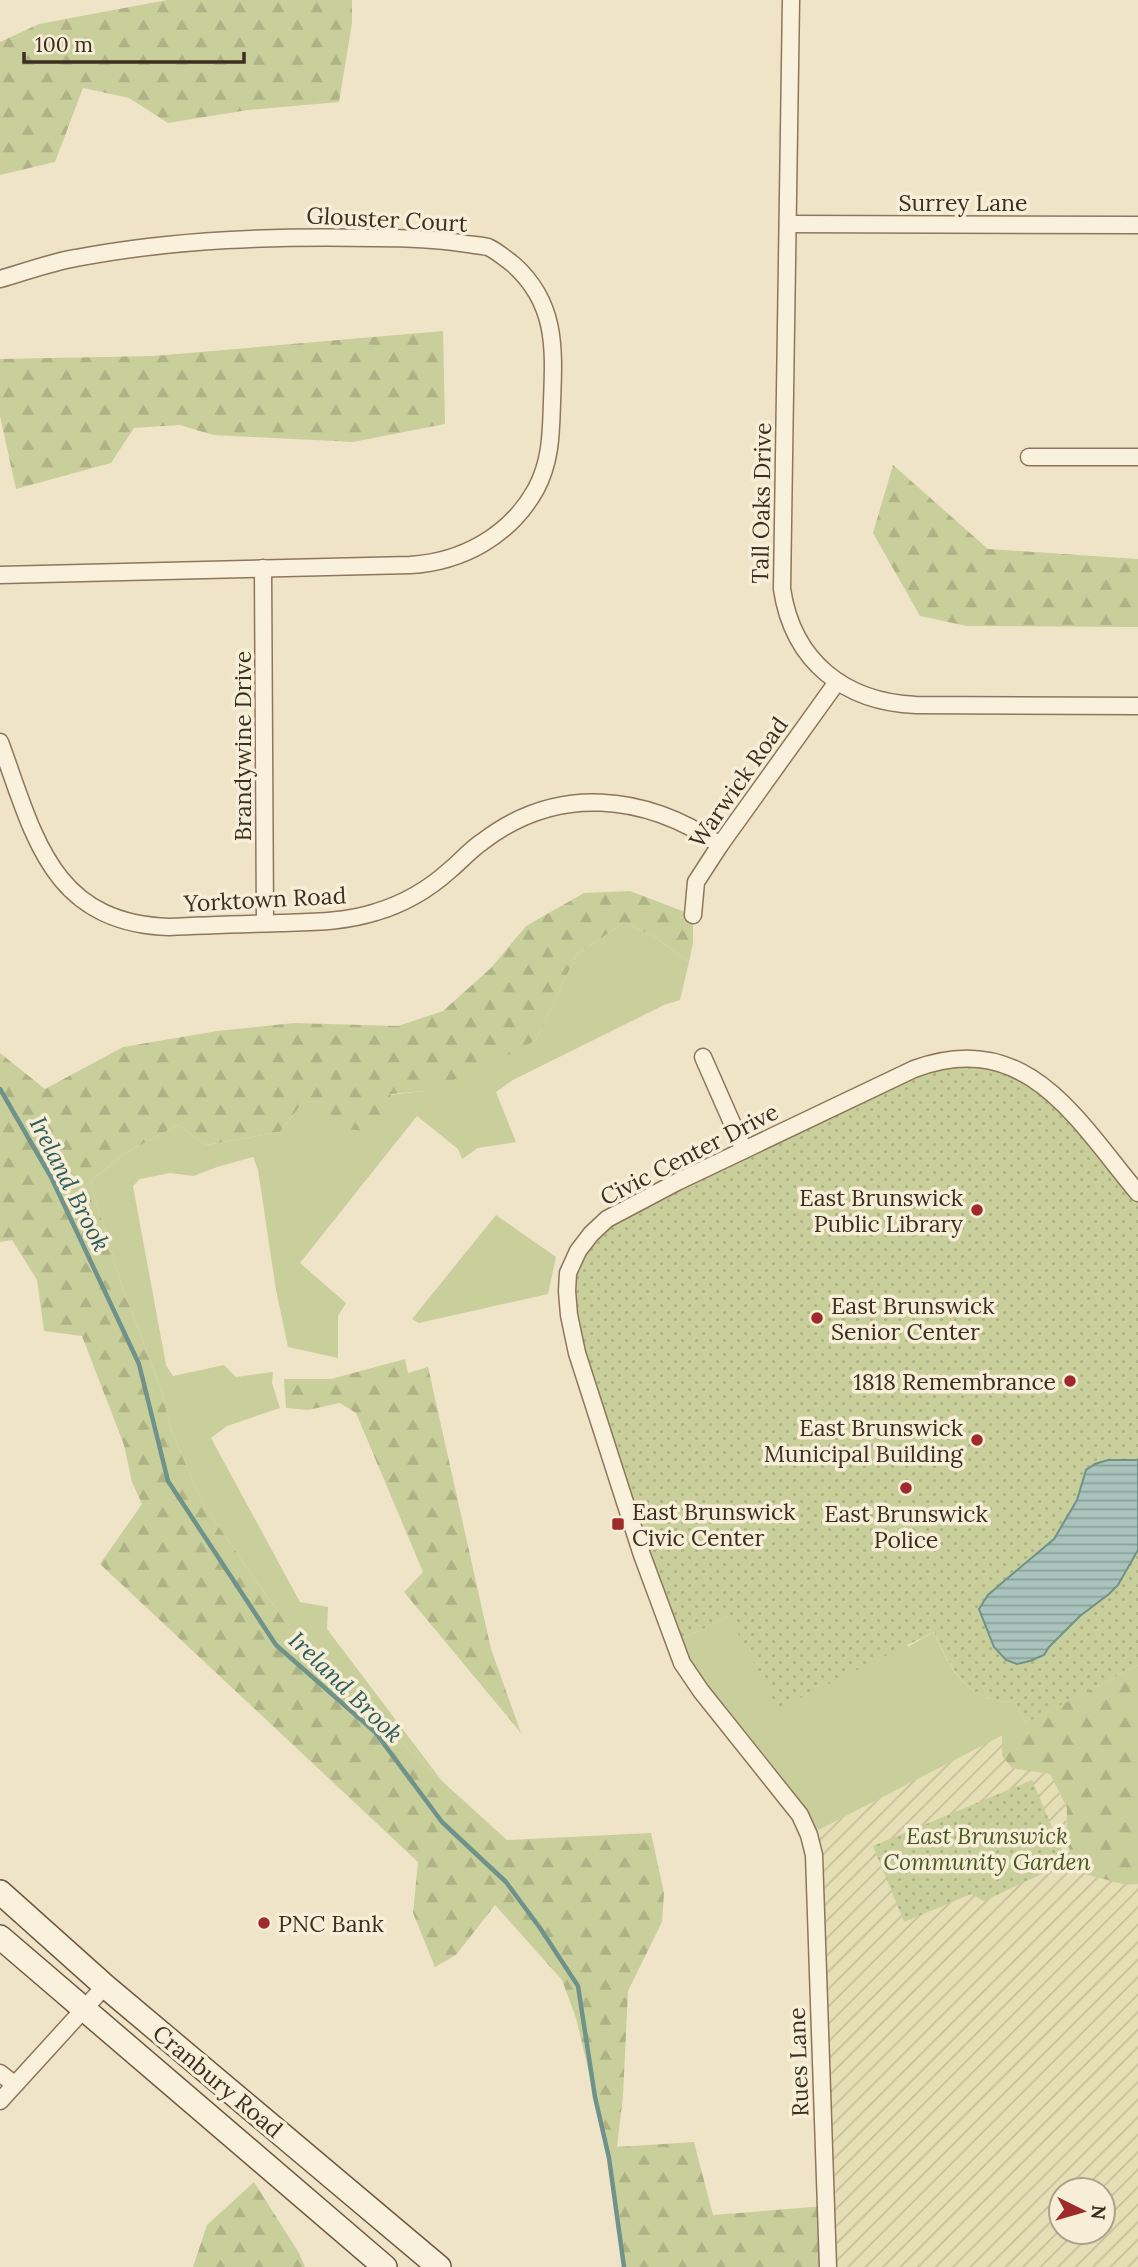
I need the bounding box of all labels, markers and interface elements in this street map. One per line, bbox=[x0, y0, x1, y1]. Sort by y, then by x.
scale bar bbox=[24, 21, 245, 65]
text: 100 m bbox=[35, 31, 93, 58]
street label: Surrey Lane bbox=[898, 188, 1028, 217]
street label: Glouster Court bbox=[306, 200, 468, 238]
street label: Tall Oaks Drive bbox=[745, 422, 777, 584]
street label: Brandywine Drive bbox=[228, 651, 257, 841]
street label: Warwick Road bbox=[682, 711, 794, 853]
street label: Yorktown Road bbox=[182, 880, 347, 918]
street label: Civic Center Drive bbox=[595, 1097, 783, 1211]
water label: Ireland Brook bbox=[23, 1111, 117, 1257]
place label: East Brunswick Public Library bbox=[799, 1183, 964, 1238]
marker: East Brunswick Public Library bbox=[969, 1202, 985, 1218]
place label: East Brunswick Senior Center bbox=[831, 1291, 995, 1346]
marker: East Brunswick Senior Center bbox=[809, 1310, 825, 1326]
place label: 1818 Remembrance bbox=[853, 1367, 1056, 1396]
marker: 1818 Remembrance bbox=[1062, 1373, 1078, 1389]
place label: East Brunswick Municipal Building bbox=[764, 1413, 964, 1468]
marker: East Brunswick Municipal Building bbox=[969, 1432, 985, 1448]
marker: East Brunswick Police bbox=[898, 1480, 914, 1496]
place label: East Brunswick Civic Center bbox=[632, 1497, 796, 1552]
place label: East Brunswick Police bbox=[824, 1499, 988, 1554]
marker: East Brunswick Civic Center bbox=[610, 1516, 626, 1532]
water label: Ireland Brook bbox=[282, 1625, 410, 1749]
park label: East Brunswick Community Garden bbox=[883, 1821, 1091, 1876]
place label: PNC Bank bbox=[278, 1909, 384, 1938]
marker: PNC Bank bbox=[256, 1915, 272, 1931]
street label: Rues Lane bbox=[782, 2007, 814, 2117]
street label: Cranbury Road bbox=[147, 2018, 289, 2144]
north arrow bbox=[1047, 2176, 1117, 2246]
text: N bbox=[1086, 2204, 1112, 2221]

